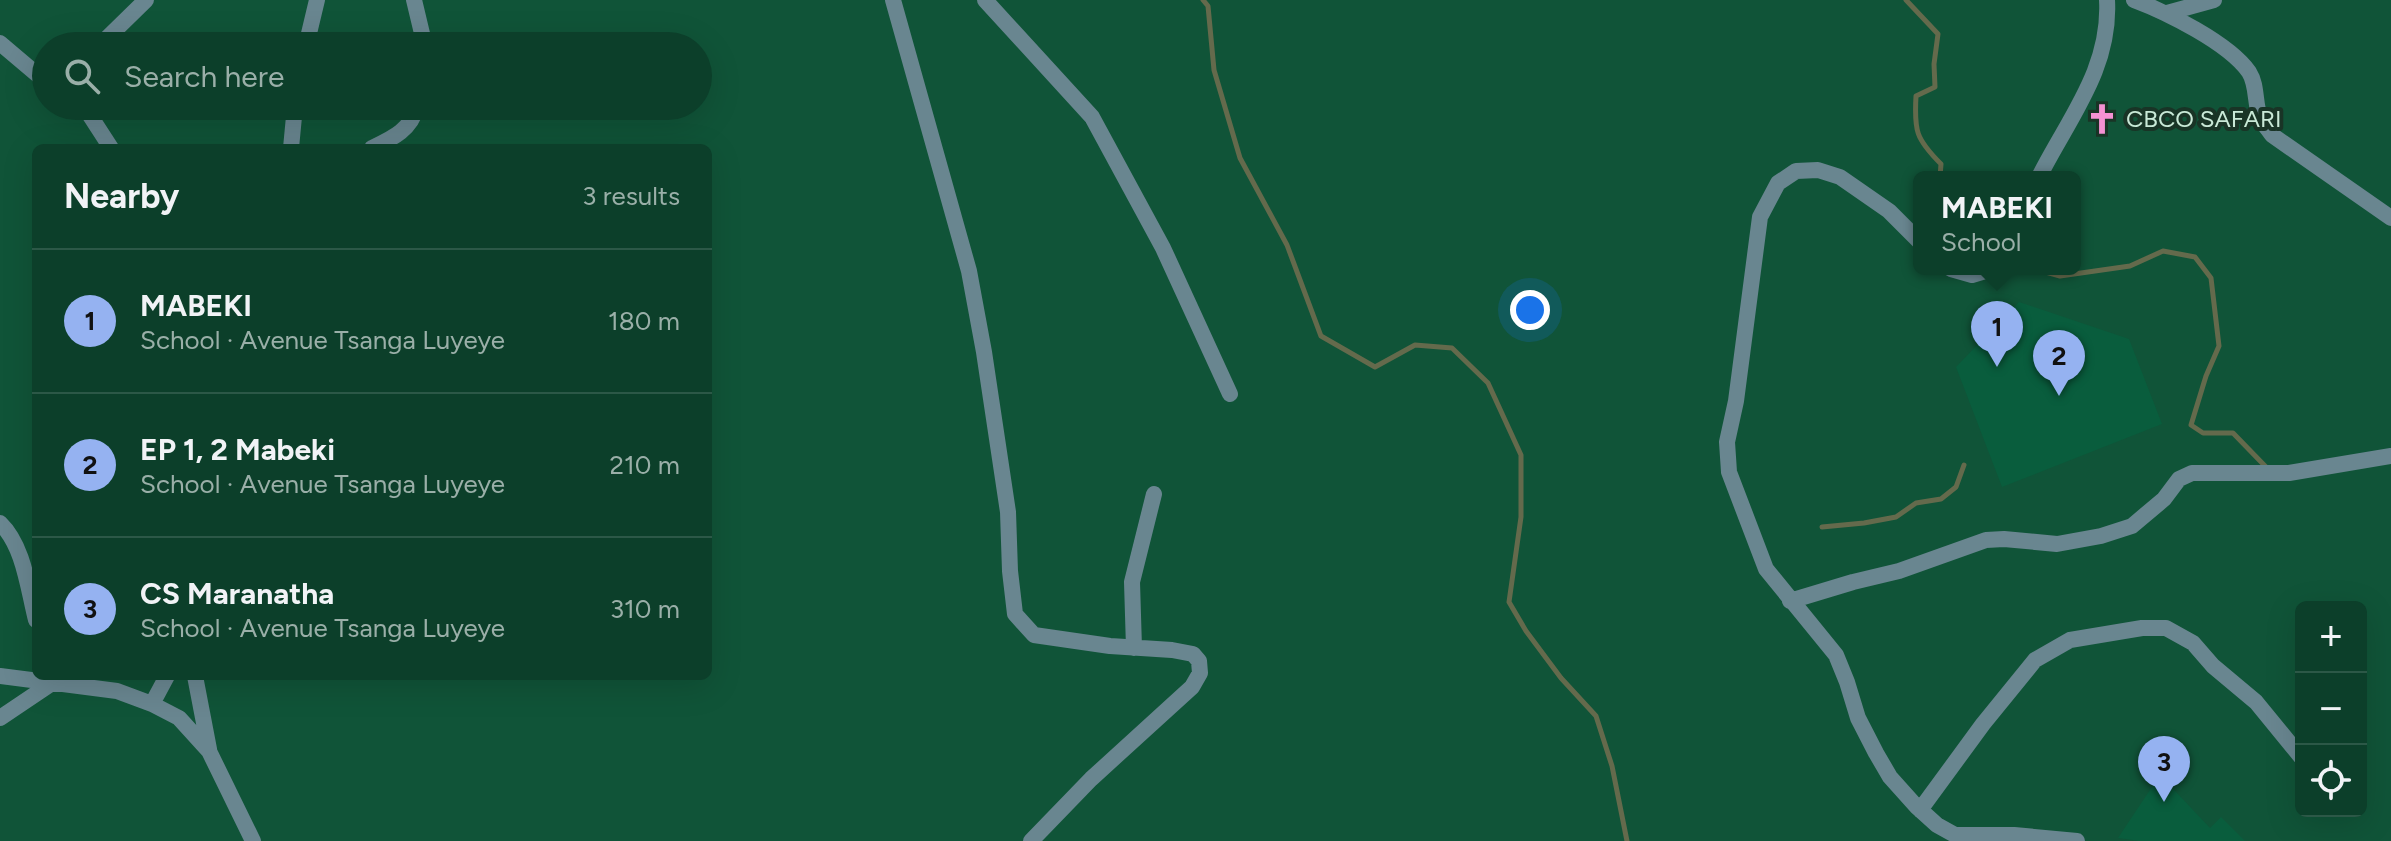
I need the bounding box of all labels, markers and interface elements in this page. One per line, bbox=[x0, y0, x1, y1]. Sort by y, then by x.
search box bbox=[32, 32, 712, 120]
icon: search bbox=[60, 54, 104, 98]
text: Search here bbox=[124, 58, 284, 95]
church icon: CBCO SAFARI bbox=[2085, 102, 2119, 136]
place label: CBCO SAFARI bbox=[2126, 104, 2282, 133]
popup bbox=[1913, 171, 2081, 275]
text: Nearby bbox=[64, 176, 179, 217]
text: 3 results bbox=[582, 180, 680, 212]
text: MABEKI bbox=[1941, 189, 2053, 226]
text: School bbox=[1941, 226, 2022, 258]
text: MABEKI bbox=[140, 287, 252, 324]
your location bbox=[1510, 290, 1550, 330]
pin: 1 bbox=[1971, 301, 2023, 367]
text: 1 bbox=[85, 305, 95, 337]
text: 180 m bbox=[608, 305, 680, 337]
text: School · Avenue Tsanga Luyeye bbox=[140, 324, 505, 356]
pin: 2 bbox=[2033, 330, 2085, 396]
text: EP 1, 2 Mabeki bbox=[140, 431, 335, 468]
text: 2 bbox=[82, 449, 98, 481]
text: 210 m bbox=[610, 449, 680, 481]
text: School · Avenue Tsanga Luyeye bbox=[140, 468, 505, 500]
text: CS Maranatha bbox=[140, 575, 334, 612]
text: 3 bbox=[83, 593, 97, 625]
text: 310 m bbox=[610, 593, 680, 625]
map controls bbox=[2295, 601, 2367, 817]
button: + bbox=[2295, 601, 2367, 673]
text: School · Avenue Tsanga Luyeye bbox=[140, 612, 505, 644]
button: − bbox=[2295, 673, 2367, 745]
pin: 3 bbox=[2138, 736, 2190, 802]
button: locate bbox=[2295, 745, 2367, 817]

